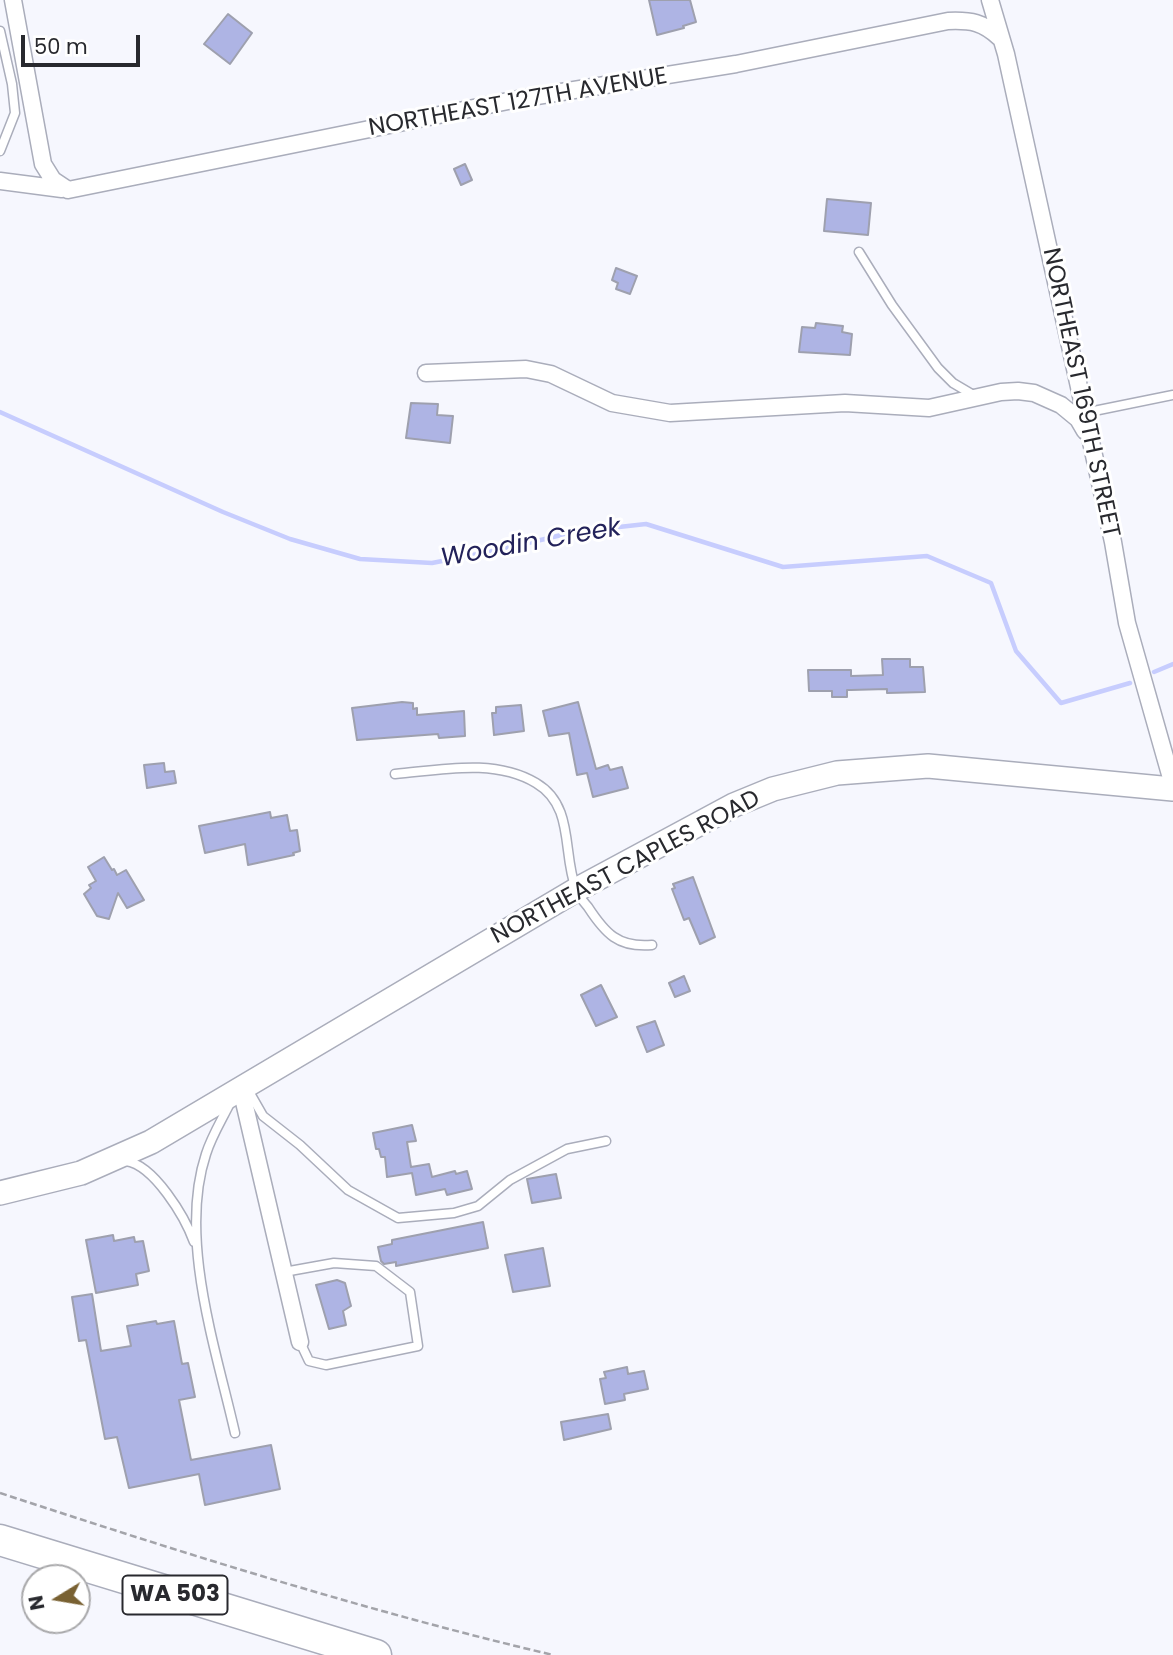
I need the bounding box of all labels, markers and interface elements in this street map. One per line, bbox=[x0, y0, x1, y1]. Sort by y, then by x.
scale bar bbox=[24, 21, 144, 65]
text: 50 m bbox=[34, 32, 88, 61]
street label: NORTHEAST 127TH AVENUE bbox=[367, 63, 669, 143]
street label: NORTHEAST 169TH STREET bbox=[1035, 246, 1125, 540]
water label: Woodin Creek bbox=[438, 513, 624, 575]
street label: NORTHEAST CAPLES ROAD bbox=[487, 785, 765, 951]
north arrow bbox=[21, 1564, 91, 1634]
road number: WA 503 bbox=[122, 1576, 228, 1614]
text: N bbox=[22, 1593, 51, 1612]

